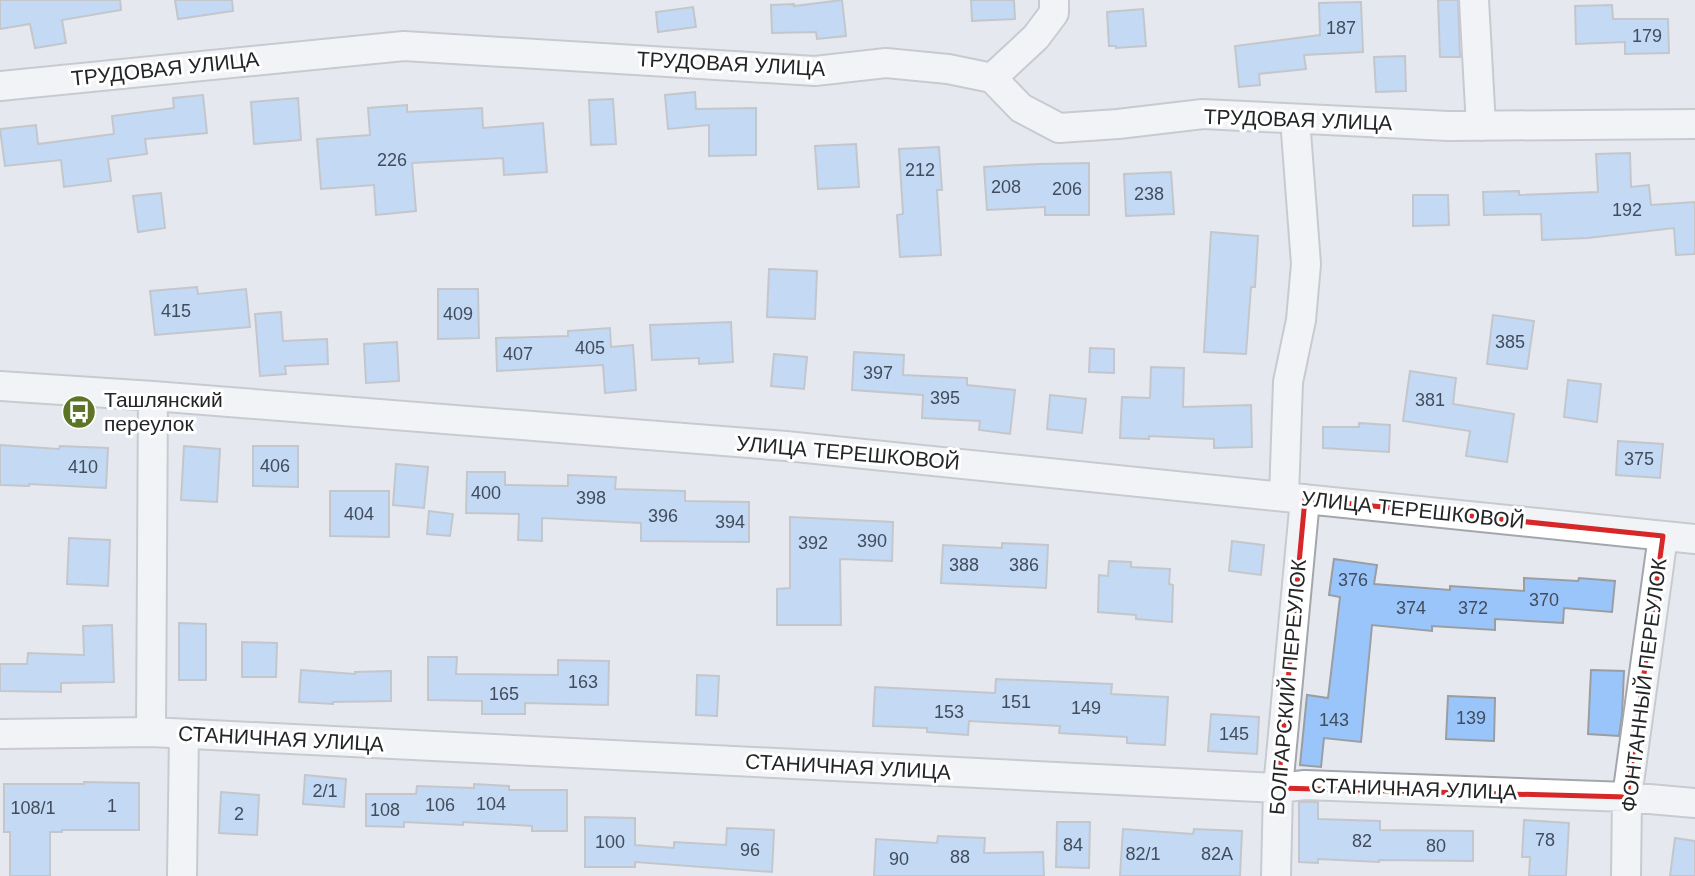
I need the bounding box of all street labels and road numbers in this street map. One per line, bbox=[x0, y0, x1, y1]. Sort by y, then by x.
street label: ТРУДОВАЯ УЛИЦА bbox=[70, 47, 260, 90]
street label: ТРУДОВАЯ УЛИЦА bbox=[636, 47, 826, 80]
street label: ТРУДОВАЯ УЛИЦА bbox=[1203, 105, 1393, 134]
street label: УЛИЦА ТЕРЕШКОВОЙ bbox=[735, 431, 961, 474]
street label: УЛИЦА ТЕРЕШКОВОЙ bbox=[1300, 486, 1526, 533]
street label: ФОНТАННЫЙ ПЕРЕУЛОК bbox=[1617, 556, 1671, 813]
street label: БОЛГАРСКИЙ ПЕРЕУЛОК bbox=[1265, 557, 1310, 816]
street label: СТАНИЧНАЯ УЛИЦА bbox=[178, 722, 385, 755]
street label: СТАНИЧНАЯ УЛИЦА bbox=[745, 750, 952, 783]
street label: СТАНИЧНАЯ УЛИЦА bbox=[1311, 773, 1517, 804]

